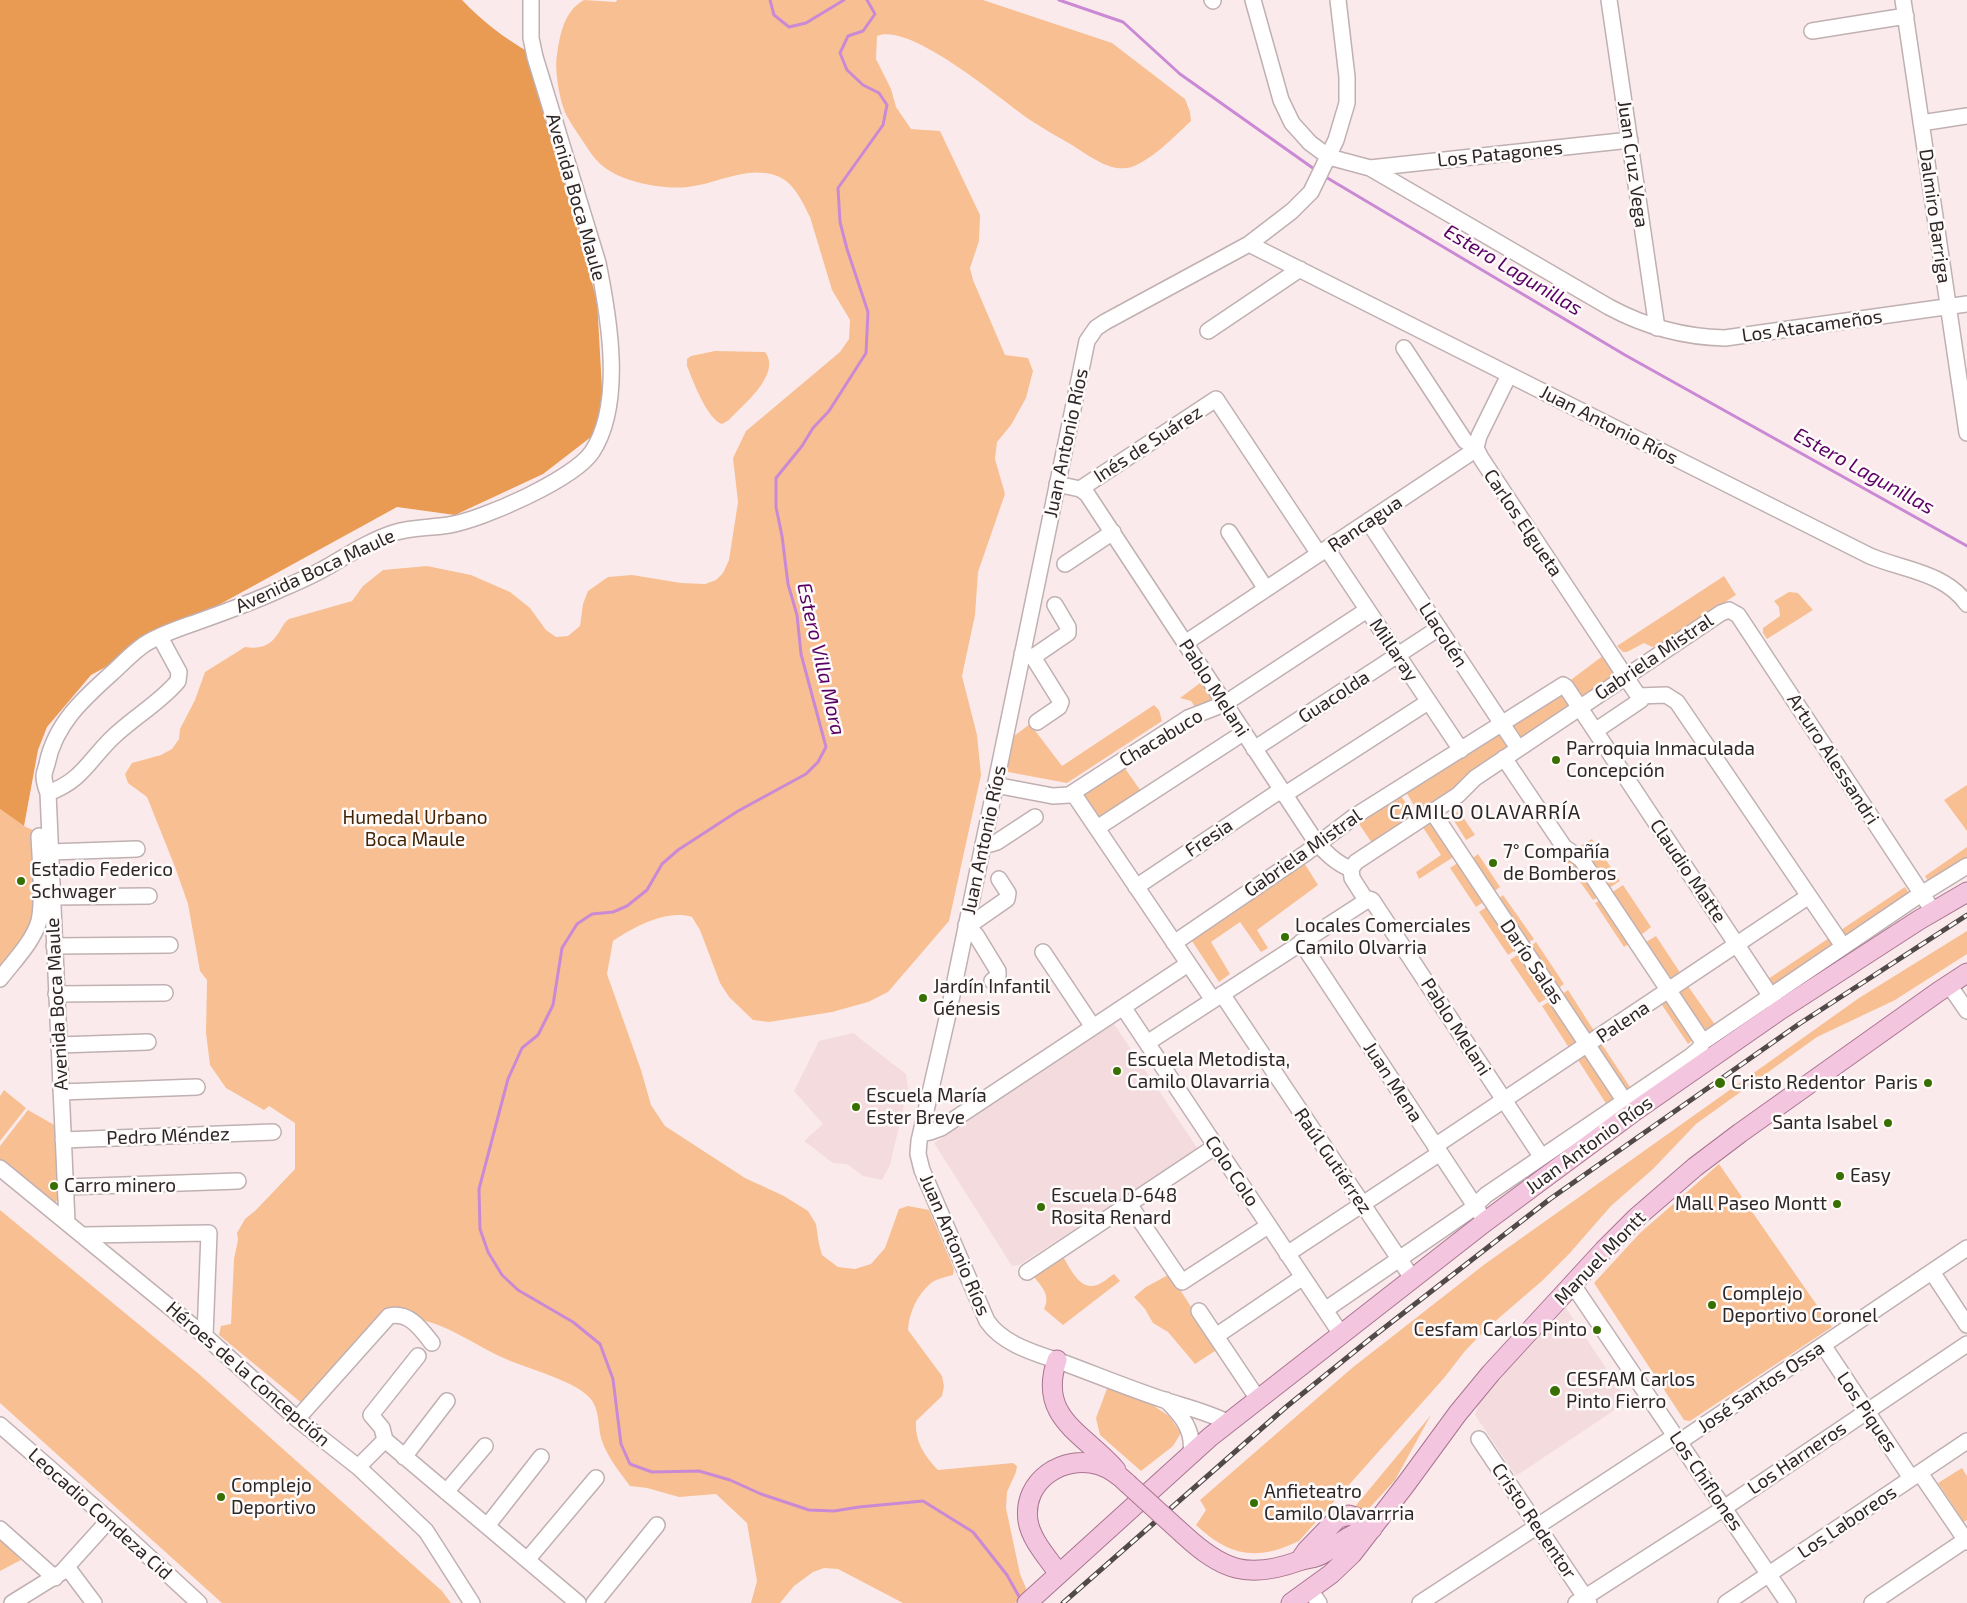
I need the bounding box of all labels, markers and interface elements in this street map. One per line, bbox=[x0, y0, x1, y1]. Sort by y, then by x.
street label: Juan Cruz Vega bbox=[1613, 99, 1653, 229]
street label: Avenida Boca Maule bbox=[541, 111, 611, 283]
street label: Los Patagones bbox=[1436, 136, 1564, 172]
street label: Dalmiro Barriga bbox=[1914, 147, 1956, 285]
water label: Estero Lagunillas bbox=[1439, 219, 1587, 321]
street label: Los Atacameños bbox=[1740, 305, 1884, 347]
street label: Juan Antonio Ríos bbox=[1039, 366, 1093, 520]
street label: Juan Antonio Ríos bbox=[1536, 380, 1682, 470]
street label: Inés de Suárez bbox=[1090, 401, 1206, 487]
water label: Estero Lagunillas bbox=[1789, 422, 1939, 520]
street label: Carlos Elgueta bbox=[1479, 465, 1567, 581]
street label: Rancagua bbox=[1323, 491, 1407, 557]
street label: Avenida Boca Maule bbox=[232, 524, 398, 618]
water label: Estero Villa Mora bbox=[792, 580, 850, 738]
street label: Llacolén bbox=[1414, 598, 1472, 672]
street label: Gabriela Mistral bbox=[1590, 609, 1718, 705]
street label: Millaray bbox=[1365, 614, 1423, 686]
street label: Pablo Melani bbox=[1174, 635, 1254, 741]
street label: Guacolda bbox=[1294, 666, 1374, 728]
street label: Arturo Alessandri bbox=[1782, 689, 1884, 829]
street label: Chacabuco bbox=[1115, 704, 1207, 772]
place label: Parroquia Inmaculada Concepción bbox=[1566, 738, 1755, 782]
marker: Parroquia Inmaculada Concepción bbox=[1550, 754, 1562, 766]
street label: Juan Antonio Ríos bbox=[957, 763, 1011, 917]
district label: CAMILO OLAVARRÍA bbox=[1387, 800, 1583, 824]
street label: Gabriela Mistral bbox=[1240, 804, 1366, 902]
park label: Humedal Urbano Boca Maule bbox=[343, 807, 487, 851]
street label: Fresia bbox=[1181, 814, 1237, 862]
street label: Claudio Matte bbox=[1645, 815, 1731, 927]
place label: 7° Compañía de Bomberos bbox=[1503, 841, 1616, 885]
marker: 7° Compañía de Bomberos bbox=[1487, 857, 1499, 869]
place label: Estadio Federico Schwager bbox=[31, 859, 173, 903]
marker: Estadio Federico Schwager bbox=[15, 875, 27, 887]
place label: Locales Comerciales Camilo Olvarria bbox=[1295, 915, 1471, 959]
street label: Darío Salas bbox=[1495, 915, 1569, 1009]
street label: Avenida Boca Maule bbox=[41, 917, 73, 1091]
marker: Locales Comerciales Camilo Olvarria bbox=[1279, 931, 1291, 943]
street label: Pablo Melani bbox=[1416, 974, 1496, 1080]
place label: Jardín Infantil Génesis bbox=[933, 976, 1051, 1020]
marker: Jardín Infantil Génesis bbox=[917, 992, 929, 1004]
street label: Palena bbox=[1592, 996, 1654, 1048]
street label: Juan Mena bbox=[1359, 1037, 1427, 1127]
place label: Escuela Metodista, Camilo Olavarria bbox=[1127, 1049, 1290, 1093]
marker: Escuela Metodista, Camilo Olavarria bbox=[1111, 1065, 1123, 1077]
place label: Cristo Redentor bbox=[1731, 1072, 1866, 1094]
place label: Paris bbox=[1874, 1072, 1918, 1094]
marker: Cristo Redentor bbox=[1713, 1076, 1727, 1090]
marker: Paris bbox=[1922, 1077, 1934, 1089]
place label: Escuela María Ester Breve bbox=[866, 1085, 987, 1129]
street label: Juan Antonio Ríos bbox=[1521, 1091, 1657, 1199]
marker: Escuela María Ester Breve bbox=[850, 1101, 862, 1113]
street label: Raúl Gutiérrez bbox=[1289, 1104, 1377, 1218]
place label: Santa Isabel bbox=[1772, 1112, 1878, 1134]
marker: Santa Isabel bbox=[1882, 1117, 1894, 1129]
street label: Pedro Méndez bbox=[106, 1122, 230, 1150]
street label: Colo Colo bbox=[1200, 1131, 1264, 1211]
place label: Easy bbox=[1850, 1165, 1891, 1187]
marker: Easy bbox=[1834, 1170, 1846, 1182]
street label: Juan Antonio Ríos bbox=[915, 1171, 995, 1319]
place label: Carro minero bbox=[64, 1175, 176, 1197]
marker: Carro minero bbox=[48, 1180, 60, 1192]
place label: Escuela D-648 Rosita Renard bbox=[1051, 1185, 1177, 1229]
place label: Mall Paseo Montt bbox=[1675, 1193, 1827, 1215]
marker: Mall Paseo Montt bbox=[1831, 1198, 1843, 1210]
marker: Escuela D-648 Rosita Renard bbox=[1035, 1201, 1047, 1213]
street label: Manuel Montt bbox=[1549, 1206, 1651, 1310]
place label: Complejo Deportivo Coronel bbox=[1722, 1283, 1878, 1327]
street label: Héroes de la Concepción bbox=[161, 1297, 335, 1451]
marker: Complejo Deportivo Coronel bbox=[1706, 1299, 1718, 1311]
place label: Cesfam Carlos Pinto bbox=[1414, 1319, 1587, 1341]
marker: Cesfam Carlos Pinto bbox=[1591, 1324, 1603, 1336]
street label: José Santos Ossa bbox=[1693, 1336, 1829, 1438]
street label: Los Piques bbox=[1832, 1368, 1902, 1456]
place label: CESFAM Carlos Pinto Fierro bbox=[1566, 1369, 1695, 1413]
marker: CESFAM Carlos Pinto Fierro bbox=[1548, 1384, 1562, 1398]
street label: Los Harneros bbox=[1743, 1417, 1851, 1499]
street label: Los Chiflones bbox=[1664, 1427, 1748, 1535]
street label: Leocadio Condeza Cid bbox=[23, 1443, 177, 1585]
street label: Cristo Redentor bbox=[1487, 1459, 1581, 1583]
place label: Complejo Deportivo bbox=[231, 1475, 316, 1519]
place label: Anfieteatro Camilo Olavarrria bbox=[1264, 1481, 1414, 1525]
street label: Los Laboreos bbox=[1793, 1481, 1901, 1563]
marker: Complejo Deportivo bbox=[215, 1491, 227, 1503]
marker: Anfieteatro Camilo Olavarrria bbox=[1248, 1497, 1260, 1509]

